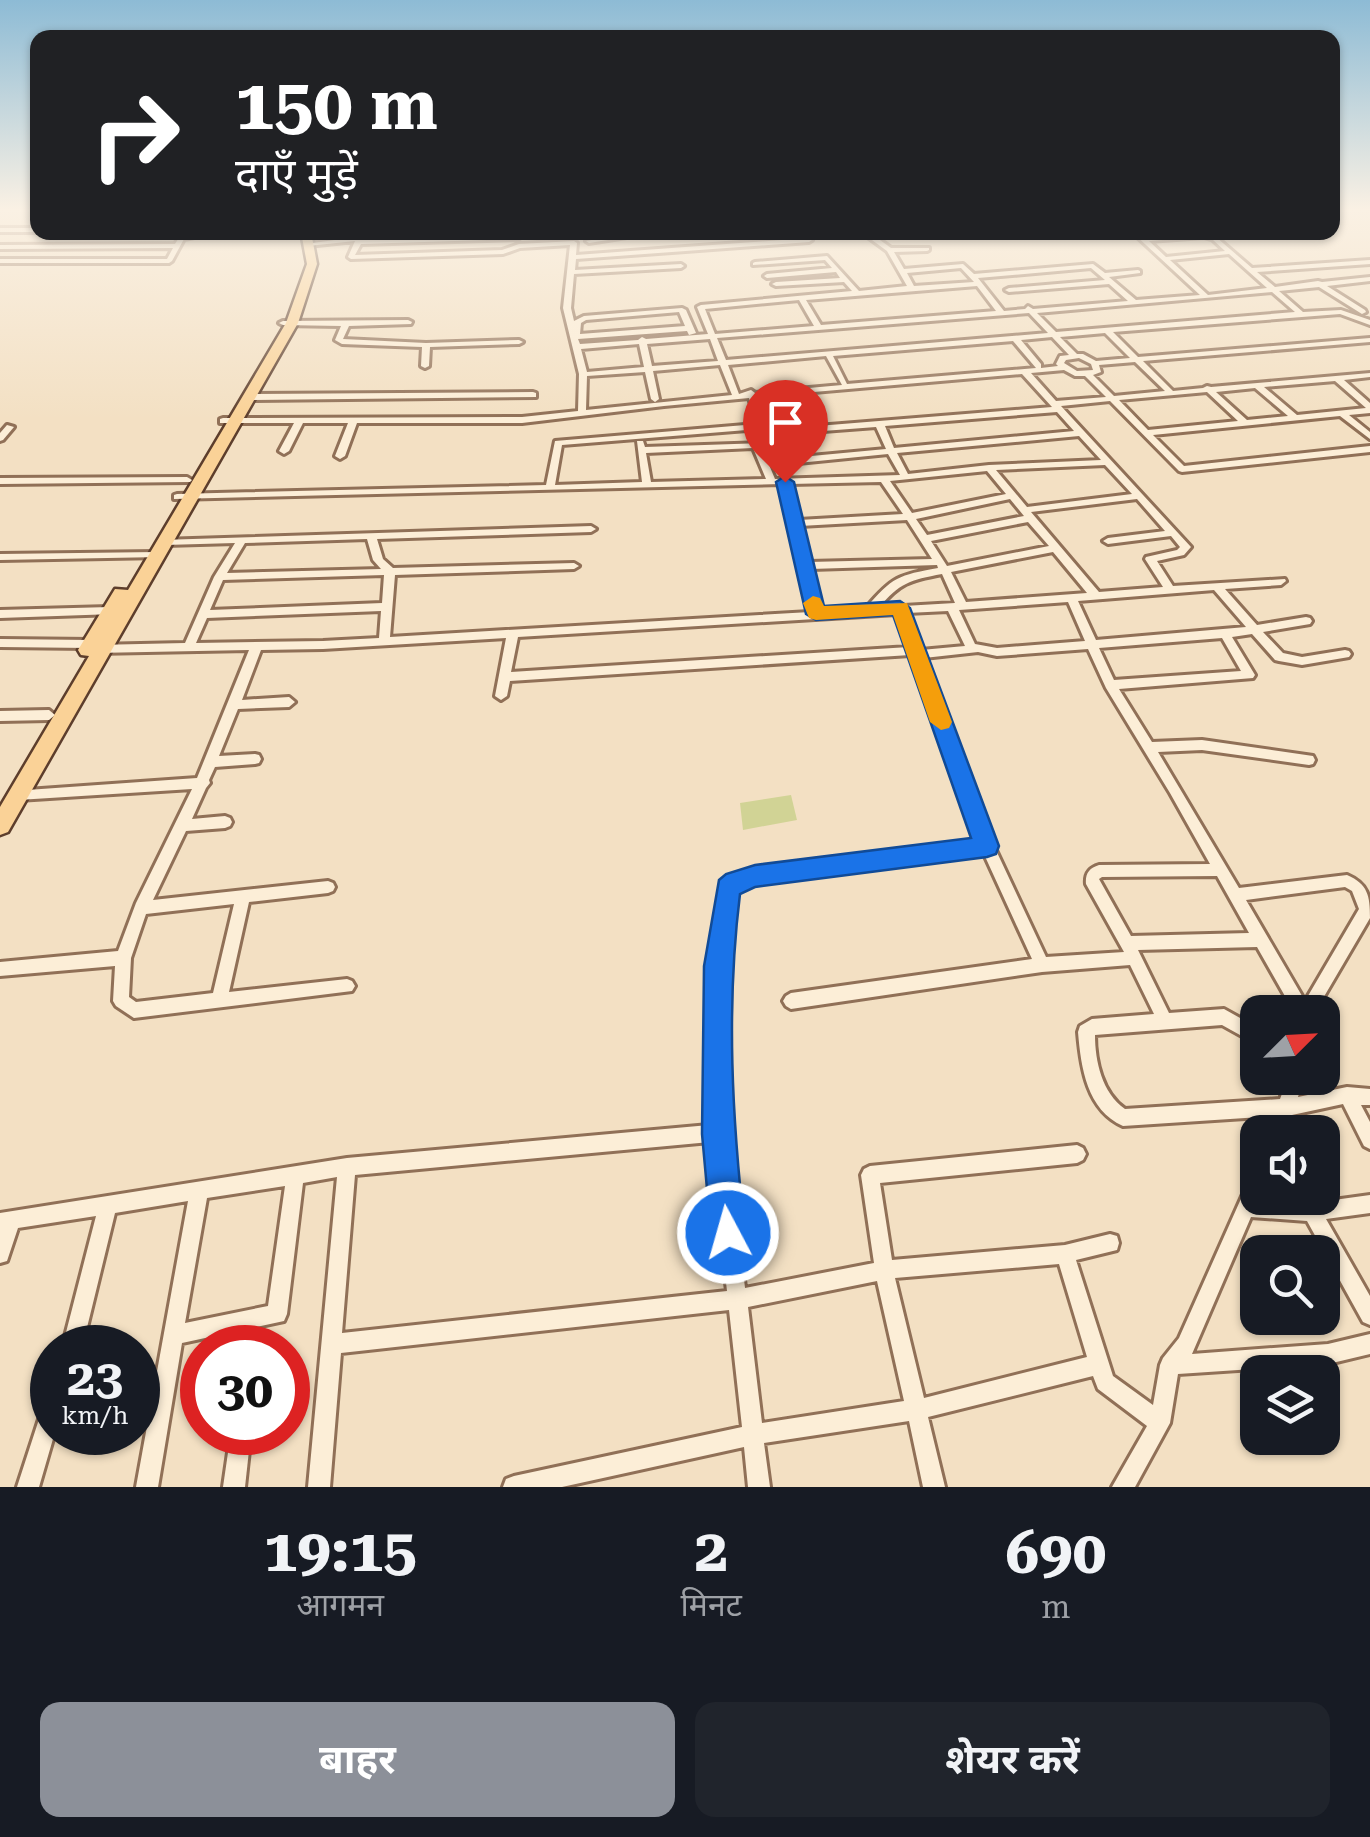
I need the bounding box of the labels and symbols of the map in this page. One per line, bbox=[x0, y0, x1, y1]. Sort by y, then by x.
pin bbox=[743, 380, 828, 483]
north arrow bbox=[1240, 995, 1340, 1095]
position arrow bbox=[676, 1181, 780, 1285]
speed limit sign: 30 bbox=[180, 1325, 310, 1455]

